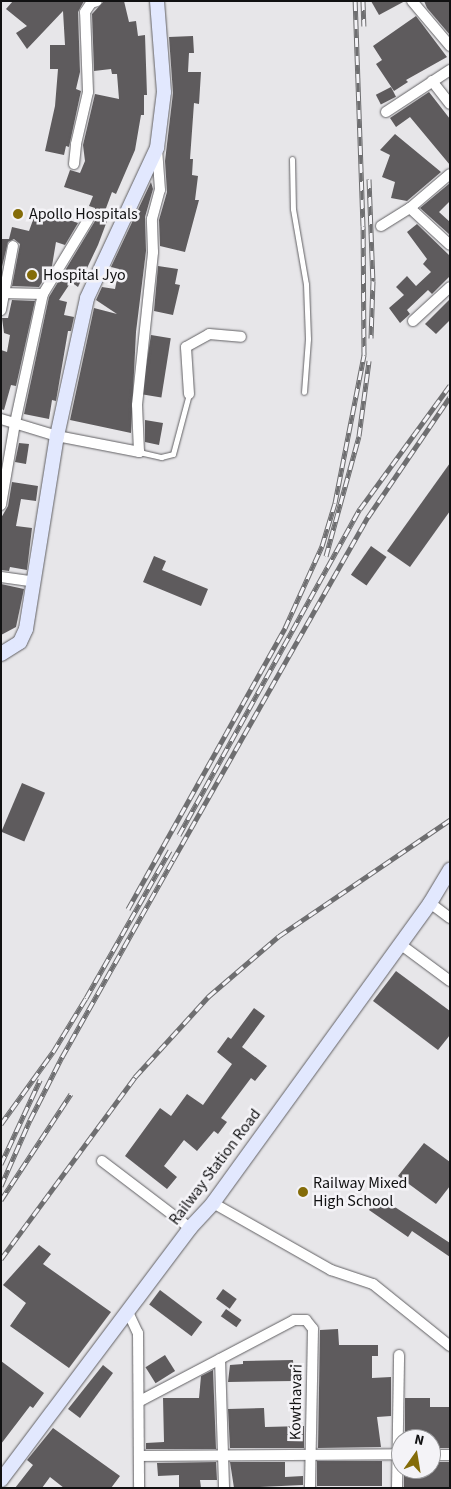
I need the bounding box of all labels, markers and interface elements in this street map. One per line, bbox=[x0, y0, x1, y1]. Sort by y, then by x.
place label: Apollo Hospitals bbox=[29, 204, 138, 224]
marker: Apollo Hospitals bbox=[11, 207, 25, 221]
place label: Hospital Jyo bbox=[43, 265, 126, 285]
marker: Hospital Jyo bbox=[25, 268, 39, 282]
street label: Railway Station Road bbox=[165, 1105, 265, 1229]
place label: Railway Mixed High School bbox=[313, 1173, 407, 1211]
marker: Railway Mixed High School bbox=[297, 1186, 309, 1198]
street label: Kowthavari bbox=[286, 1364, 306, 1440]
north arrow bbox=[391, 1429, 441, 1479]
text: N bbox=[412, 1430, 426, 1451]

